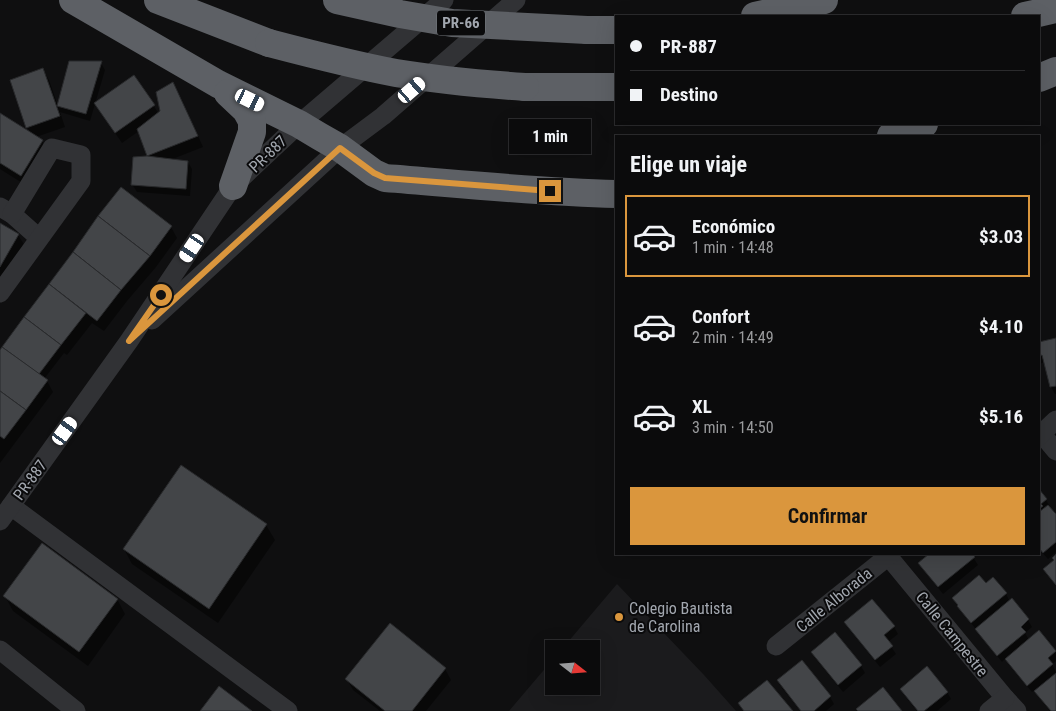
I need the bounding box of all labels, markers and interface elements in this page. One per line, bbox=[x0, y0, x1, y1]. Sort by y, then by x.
road number: PR-66 bbox=[437, 10, 485, 36]
text: PR-887 bbox=[660, 35, 717, 58]
car bbox=[395, 74, 428, 106]
text: Destino bbox=[660, 83, 718, 106]
car bbox=[233, 87, 266, 113]
callout: 1 min bbox=[509, 119, 591, 154]
text: 1 min bbox=[532, 127, 568, 146]
street label: PR-887 bbox=[245, 131, 291, 176]
text: Elige un viaje bbox=[630, 152, 747, 177]
route end bbox=[539, 180, 561, 202]
icon: car bbox=[632, 214, 677, 259]
text: Económico bbox=[692, 215, 775, 238]
text: $3.03 bbox=[979, 225, 1023, 248]
car bbox=[177, 231, 206, 265]
text: 1 min · 14:48 bbox=[692, 238, 774, 257]
route start bbox=[150, 284, 172, 306]
icon: car bbox=[632, 304, 677, 349]
text: Confort bbox=[692, 305, 750, 328]
text: $4.10 bbox=[979, 315, 1023, 338]
text: 2 min · 14:49 bbox=[692, 328, 774, 347]
icon: car bbox=[632, 394, 677, 439]
text: XL bbox=[692, 395, 712, 418]
text: $5.16 bbox=[979, 405, 1023, 428]
car bbox=[50, 414, 79, 448]
text: 3 min · 14:50 bbox=[692, 418, 774, 437]
street label: PR-887 bbox=[9, 456, 51, 504]
button: Confirmar bbox=[630, 487, 1025, 545]
street label: Calle Alborada bbox=[792, 564, 876, 636]
street label: Calle Campestre bbox=[912, 588, 992, 680]
place label: Colegio Bautista de Carolina bbox=[629, 599, 733, 636]
marker: Colegio Bautista de Carolina bbox=[613, 611, 625, 623]
north arrow bbox=[545, 640, 600, 695]
map controls bbox=[545, 640, 600, 695]

